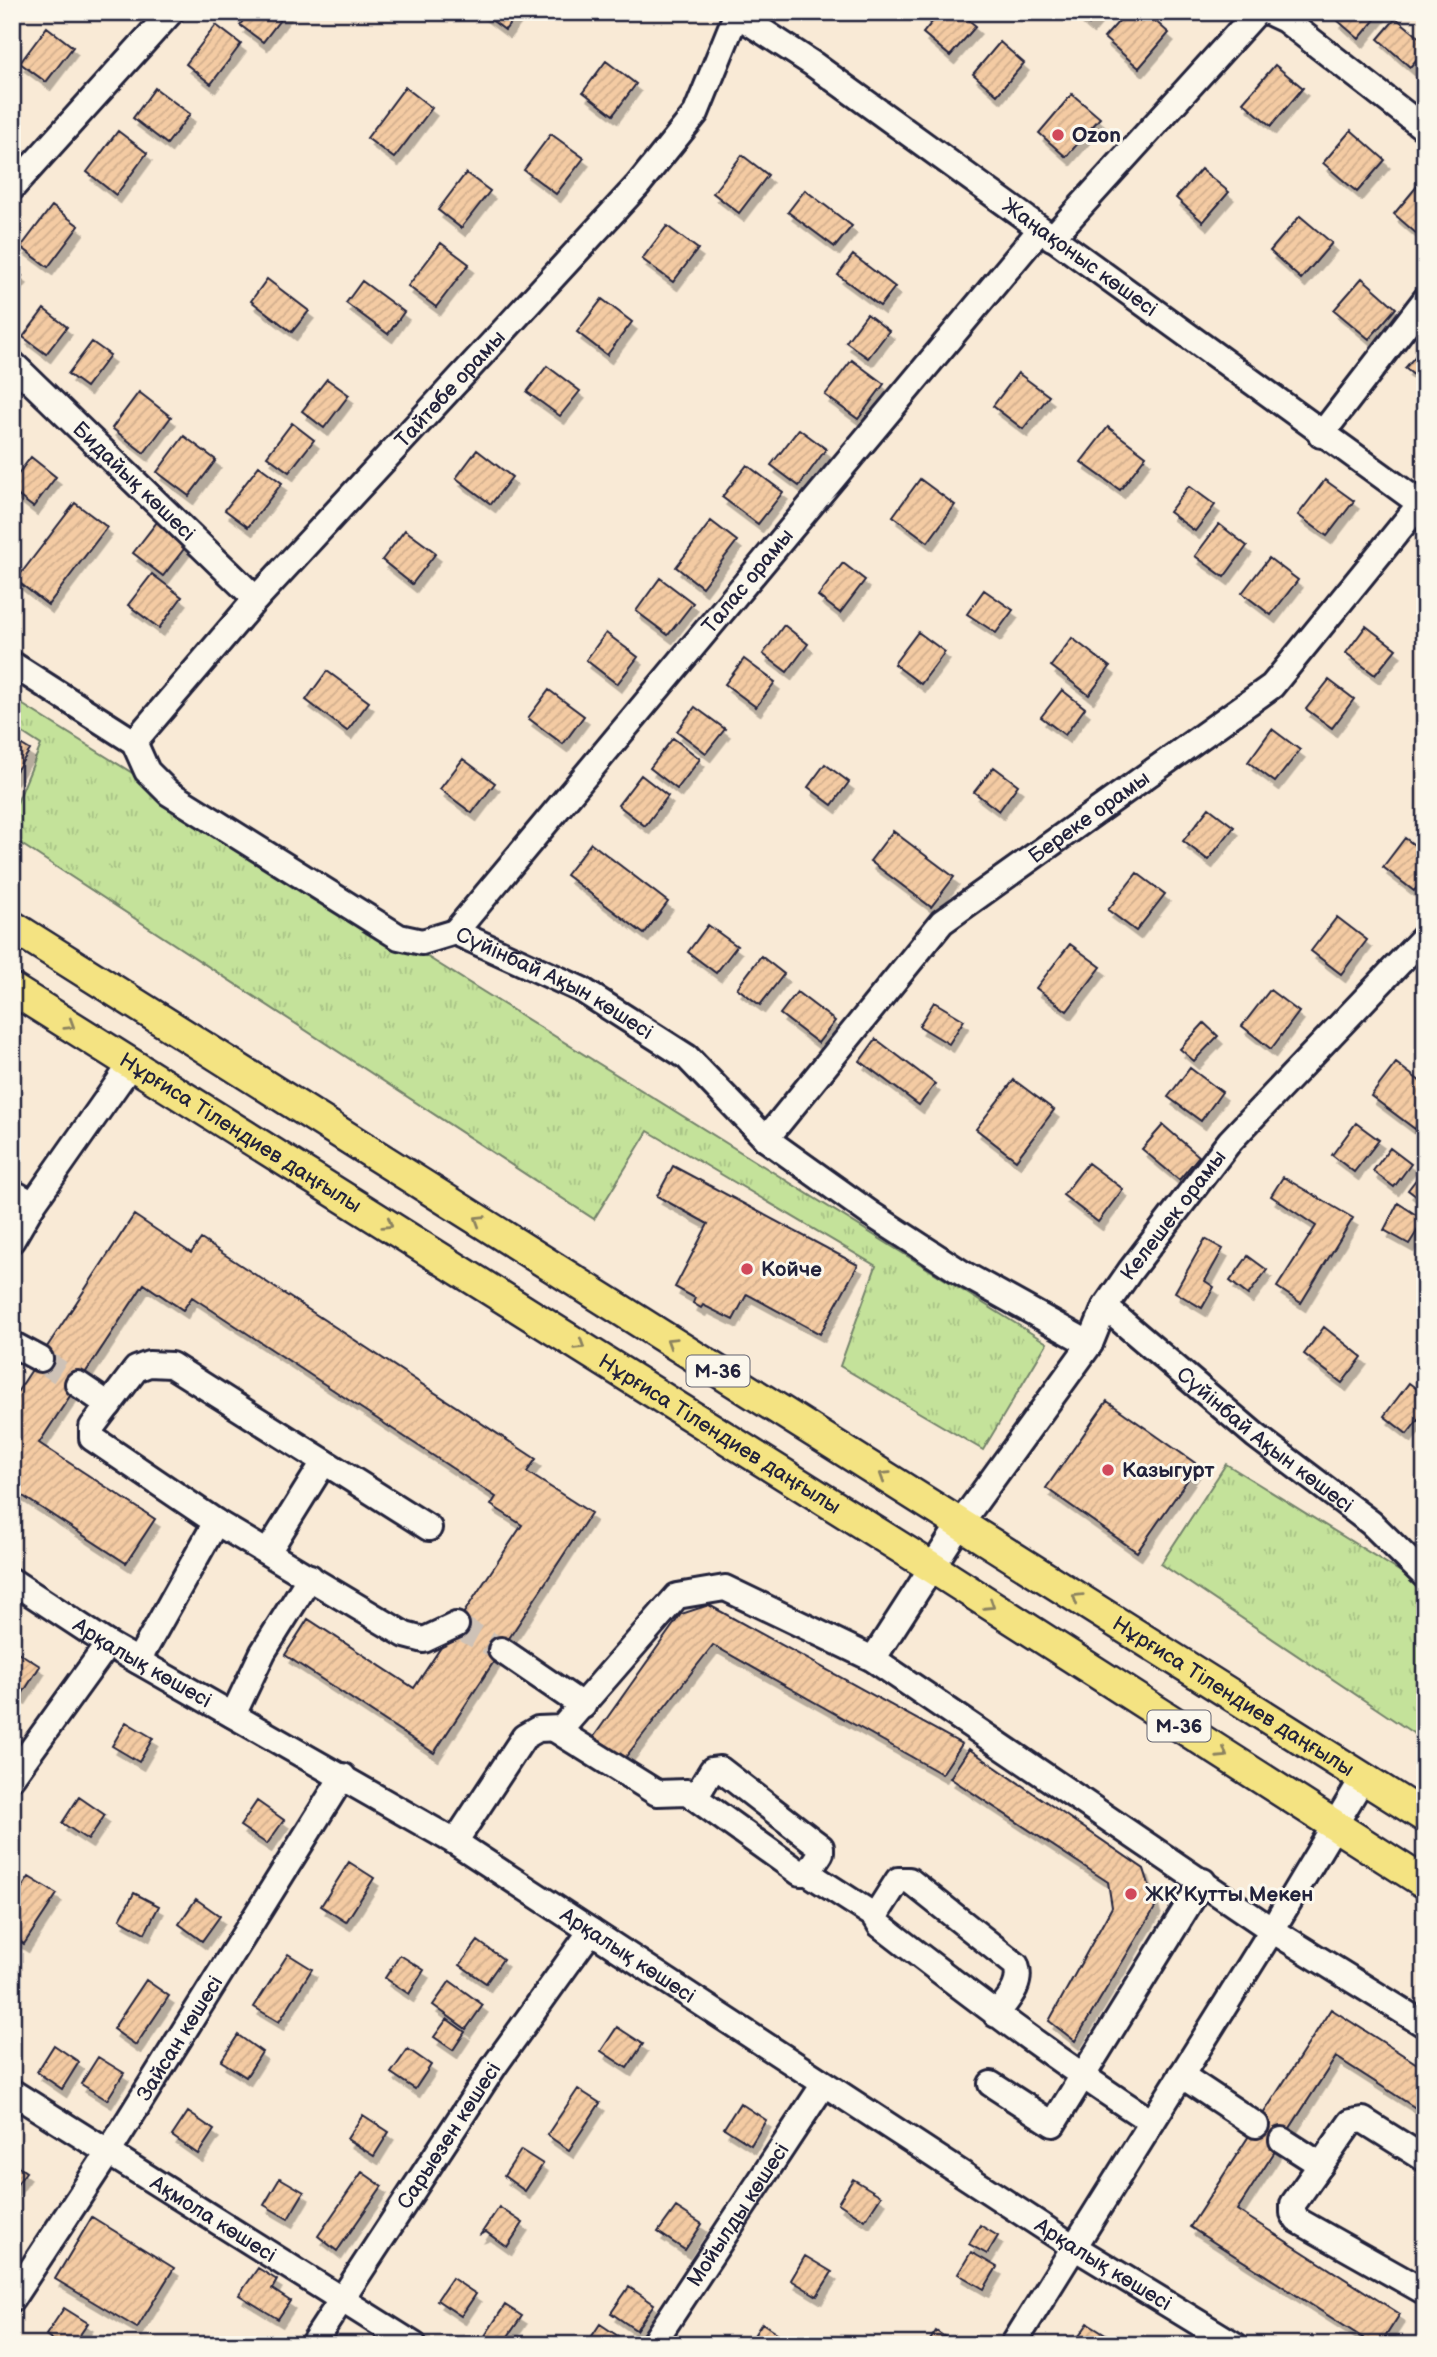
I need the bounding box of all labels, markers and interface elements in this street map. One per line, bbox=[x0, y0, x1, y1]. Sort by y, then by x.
place label: Ozon bbox=[1072, 123, 1121, 148]
marker: Ozon bbox=[1050, 127, 1066, 143]
street label: Жаңақоныс көшесі bbox=[997, 193, 1162, 322]
street label: Тайтөбе орамы bbox=[390, 325, 511, 453]
street label: Бидайық көшесі bbox=[67, 417, 200, 546]
street label: Талас орамы bbox=[697, 524, 799, 639]
street label: Береке орамы bbox=[1024, 766, 1154, 869]
street label: Сүйінбай Ақын көшесі bbox=[452, 922, 657, 1045]
one-way arrow bbox=[63, 1017, 76, 1030]
street label: Нұрғиса Тілендиев даңғылы bbox=[115, 1048, 366, 1218]
street label: Келешек орамы bbox=[1115, 1145, 1231, 1285]
one-way arrow bbox=[380, 1216, 393, 1229]
one-way arrow bbox=[474, 1216, 487, 1229]
place label: Койче bbox=[761, 1257, 822, 1282]
marker: Койче bbox=[739, 1261, 755, 1277]
one-way arrow bbox=[572, 1337, 585, 1350]
one-way arrow bbox=[666, 1337, 679, 1350]
street label: Нұрғиса Тілендиев даңғылы bbox=[594, 1349, 845, 1520]
road number: M-36 bbox=[686, 1356, 750, 1386]
street label: Сүйінбай Ақын көшесі bbox=[1171, 1362, 1358, 1518]
place label: Казыгурт bbox=[1122, 1458, 1214, 1483]
marker: Казыгурт bbox=[1100, 1462, 1116, 1478]
one-way arrow bbox=[879, 1472, 892, 1485]
one-way arrow bbox=[1072, 1593, 1085, 1606]
one-way arrow bbox=[983, 1596, 996, 1609]
street label: Нұрғиса Тілендиев даңғылы bbox=[1108, 1611, 1359, 1782]
street label: Арқалық көшесі bbox=[67, 1612, 216, 1713]
road number: M-36 bbox=[1148, 1710, 1210, 1742]
one-way arrow bbox=[1215, 1746, 1228, 1759]
place label: ЖК Кутты Мекен bbox=[1145, 1882, 1313, 1907]
marker: ЖК Кутты Мекен bbox=[1123, 1886, 1139, 1902]
street label: Арқалық көшесі bbox=[555, 1902, 700, 2009]
street label: Зайсан көшесі bbox=[132, 1971, 228, 2106]
street label: Сарыөзен көшесі bbox=[392, 2058, 506, 2214]
street label: Мойылды көшесі bbox=[682, 2138, 795, 2292]
street label: Ақмола көшесі bbox=[145, 2170, 281, 2268]
street label: Арқалық көшесі bbox=[1029, 2212, 1176, 2316]

